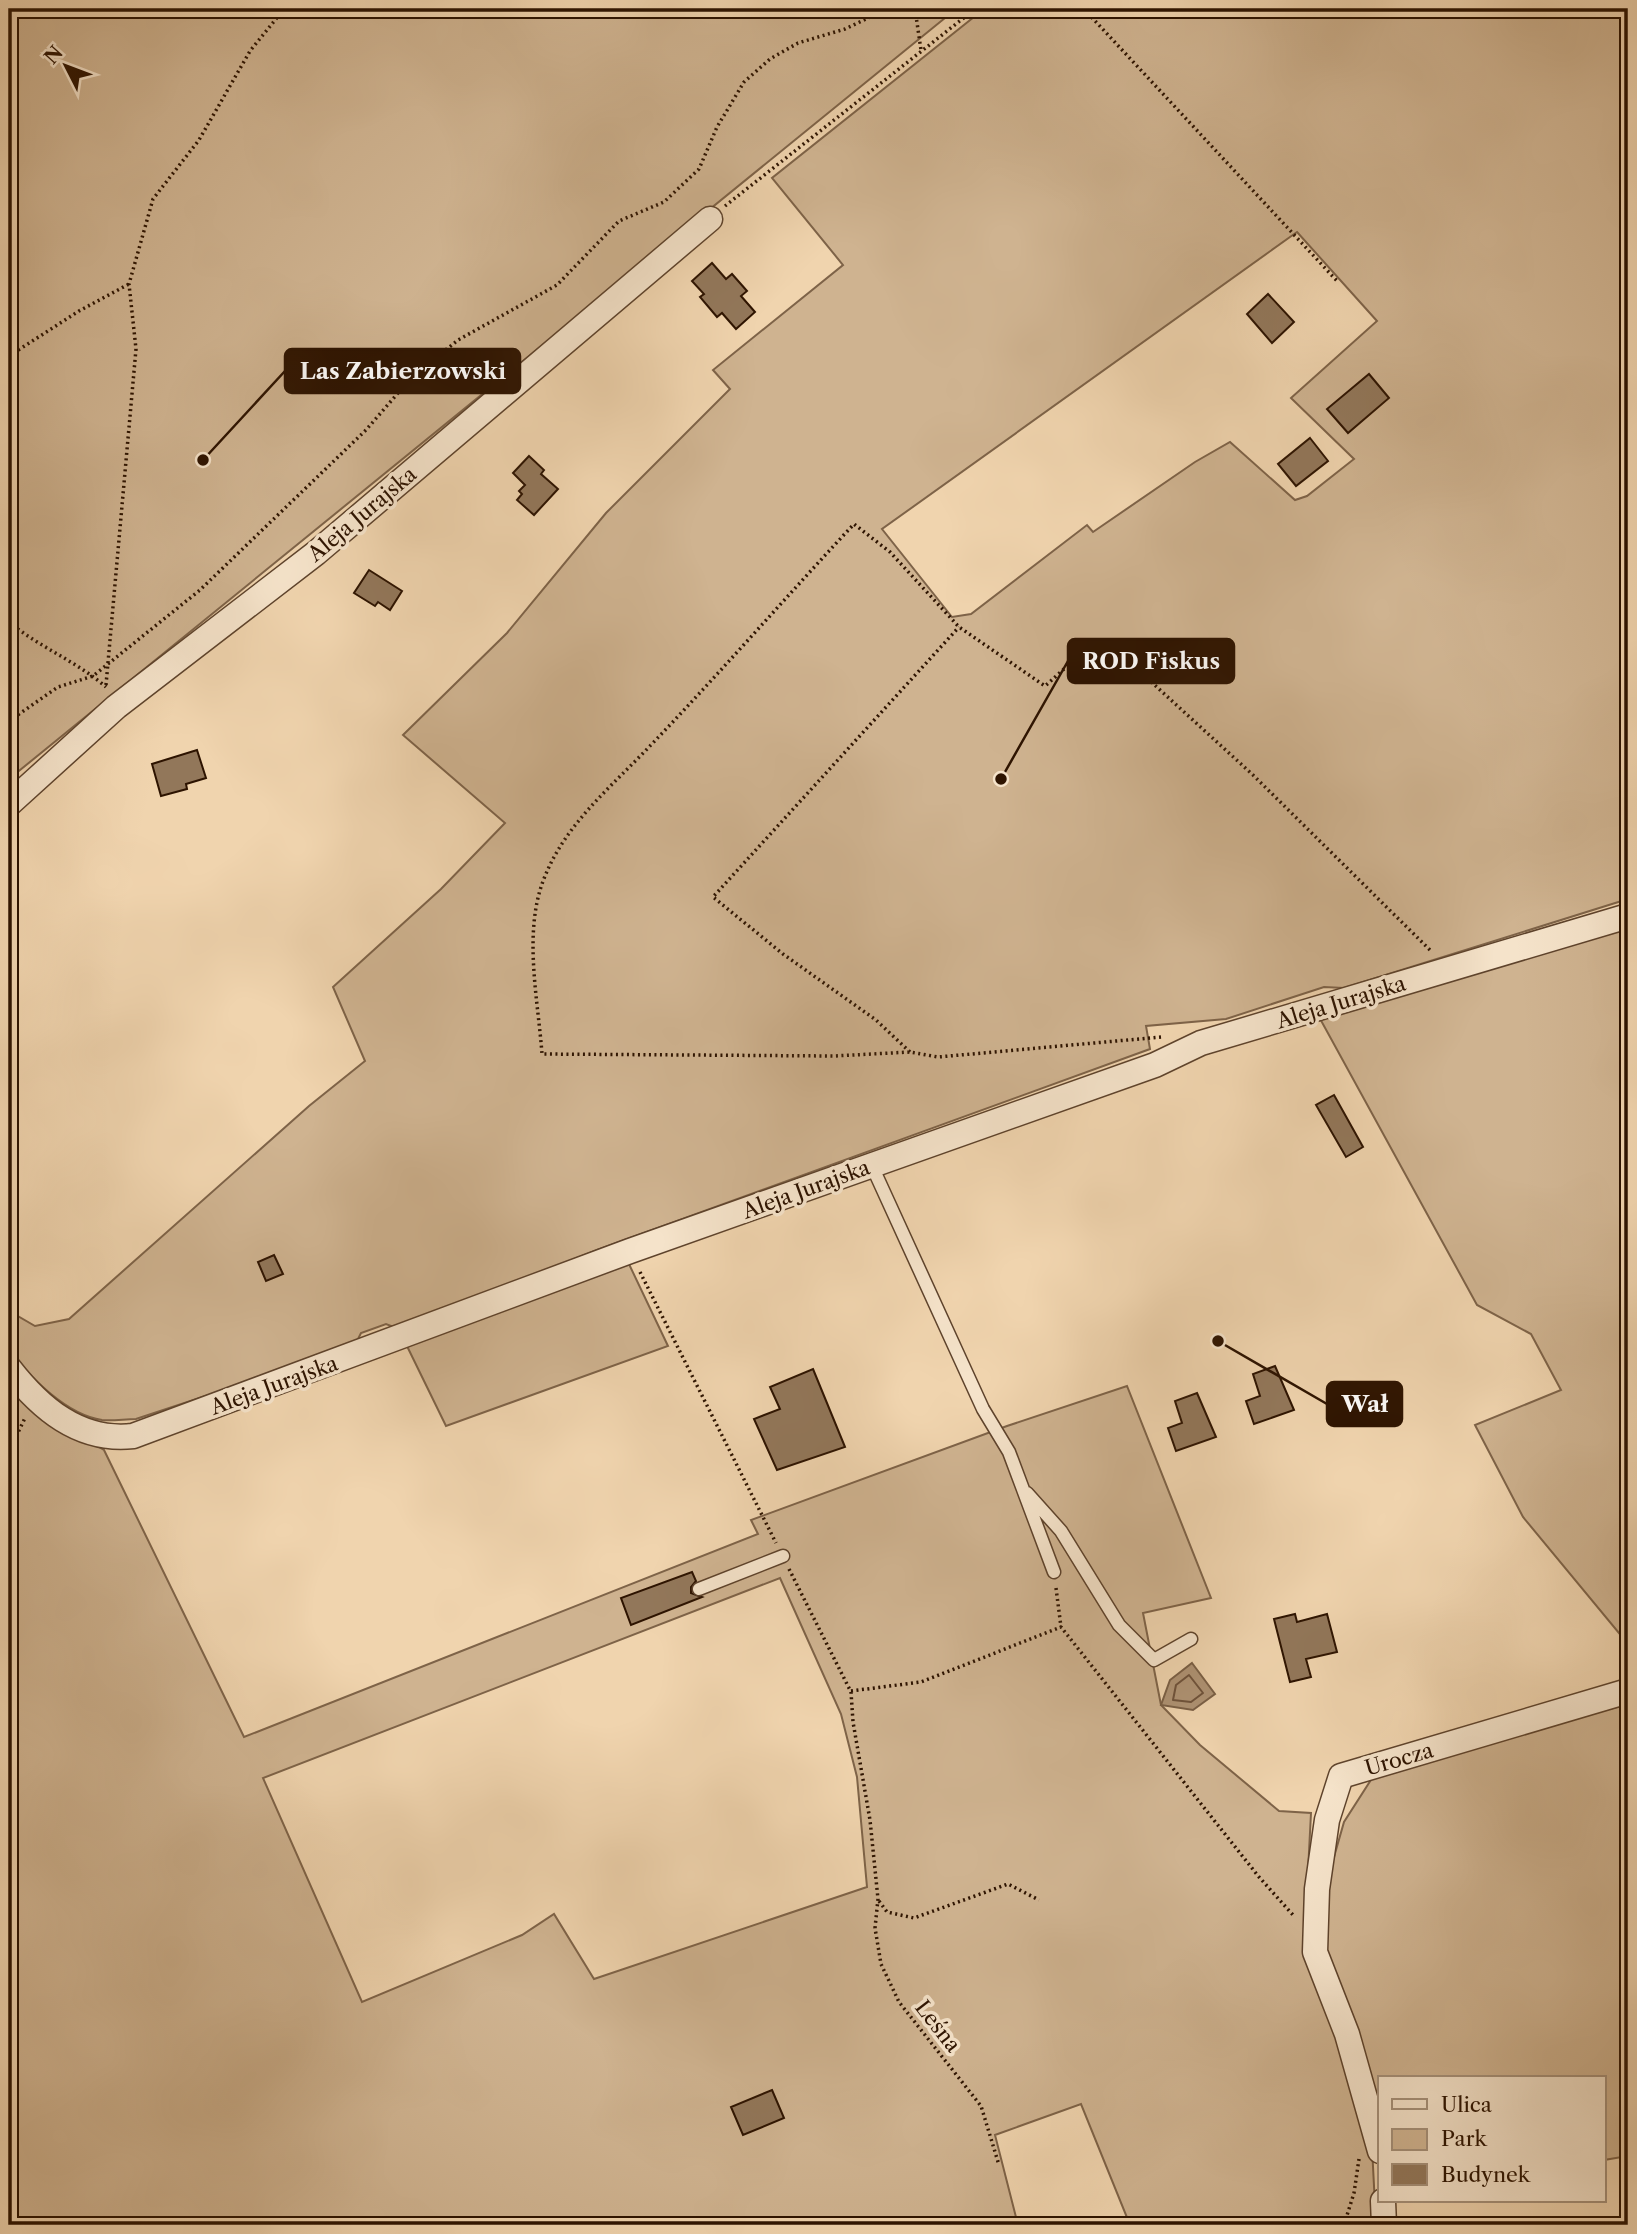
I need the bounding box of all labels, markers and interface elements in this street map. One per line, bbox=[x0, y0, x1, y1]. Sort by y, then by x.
north arrow bbox=[32, 32, 102, 102]
text: N bbox=[40, 41, 68, 69]
callout: Las Zabierzowski bbox=[285, 349, 520, 393]
text: Las Zabierzowski bbox=[300, 357, 506, 385]
street label: Aleja Jurajska bbox=[302, 461, 422, 567]
callout: ROD Fiskus bbox=[1068, 639, 1234, 683]
text: ROD Fiskus bbox=[1082, 647, 1220, 675]
street label: Aleja Jurajska bbox=[1272, 970, 1410, 1034]
street label: Aleja Jurajska bbox=[738, 1154, 874, 1224]
street label: Aleja Jurajska bbox=[206, 1350, 342, 1420]
callout: Wał bbox=[1327, 1382, 1402, 1426]
text: Wał bbox=[1340, 1390, 1389, 1418]
street label: Urocza bbox=[1362, 1737, 1437, 1781]
street label: Leśna bbox=[910, 1995, 967, 2058]
legend bbox=[1378, 2076, 1606, 2202]
text: Ulica bbox=[1441, 2092, 1493, 2117]
text: Park bbox=[1441, 2126, 1487, 2151]
text: Budynek bbox=[1441, 2162, 1531, 2187]

